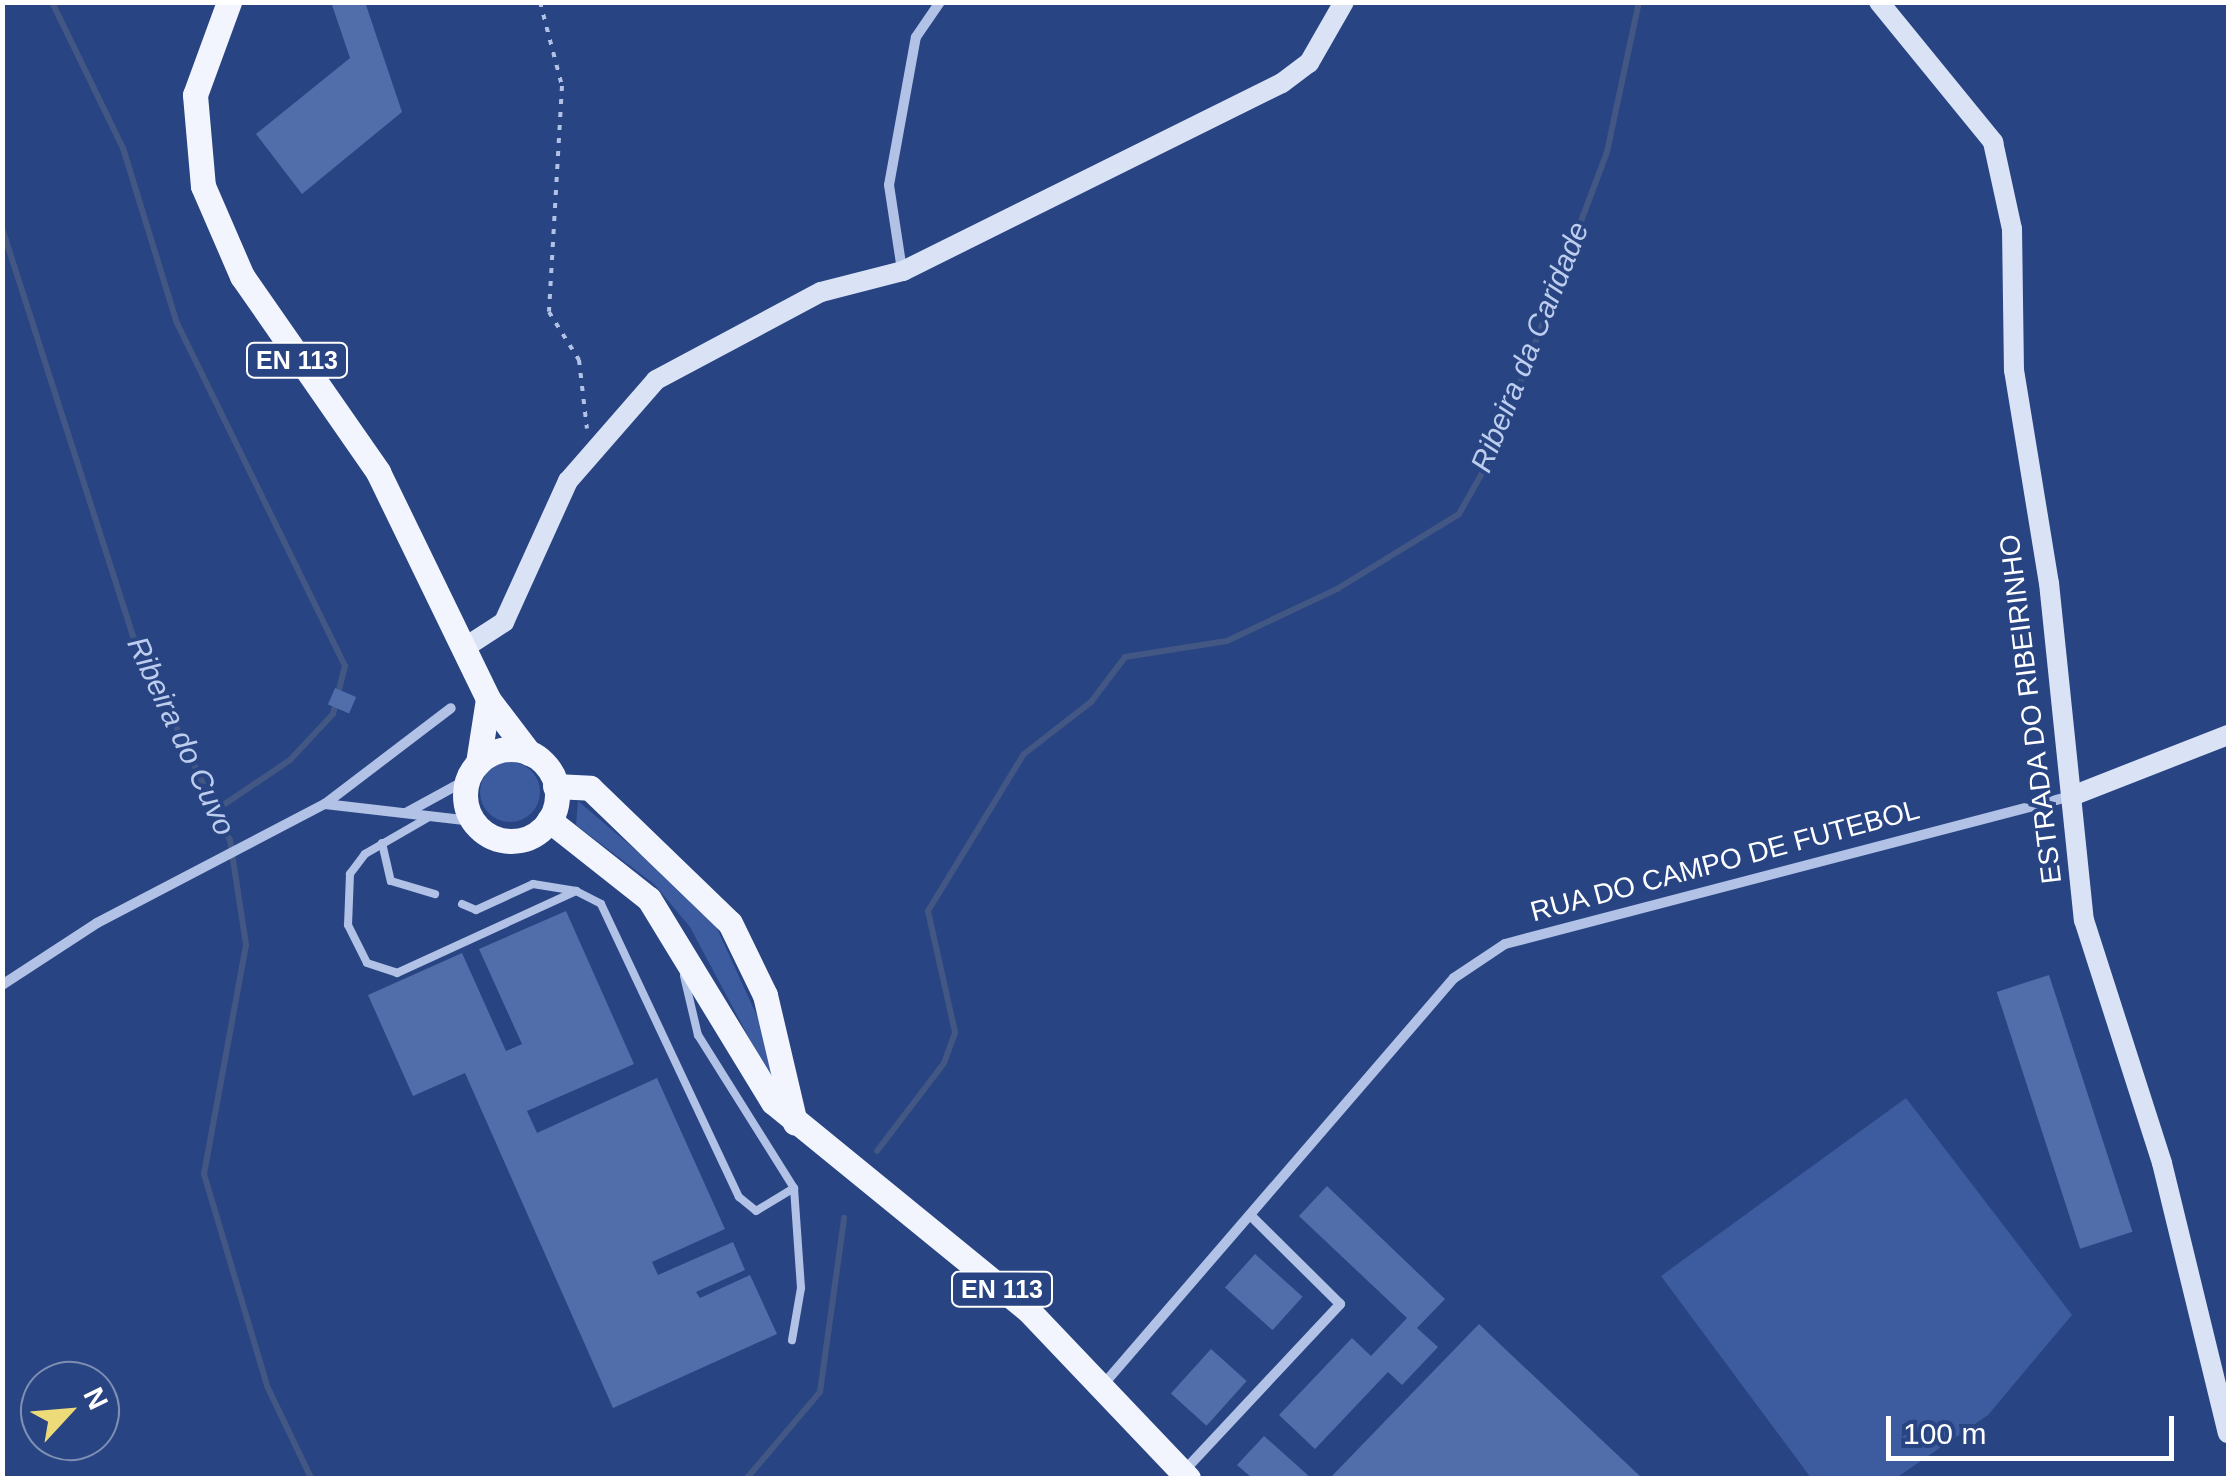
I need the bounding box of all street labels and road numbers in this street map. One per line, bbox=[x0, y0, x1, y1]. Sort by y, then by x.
road number: EN 113 bbox=[244, 340, 350, 380]
street label: ESTRADA DO RIBEIRINHO bbox=[1993, 532, 2069, 886]
street label: RUA DO CAMPO DE FUTEBOL bbox=[1526, 793, 1924, 929]
road number: EN 113 bbox=[950, 1269, 1054, 1309]

